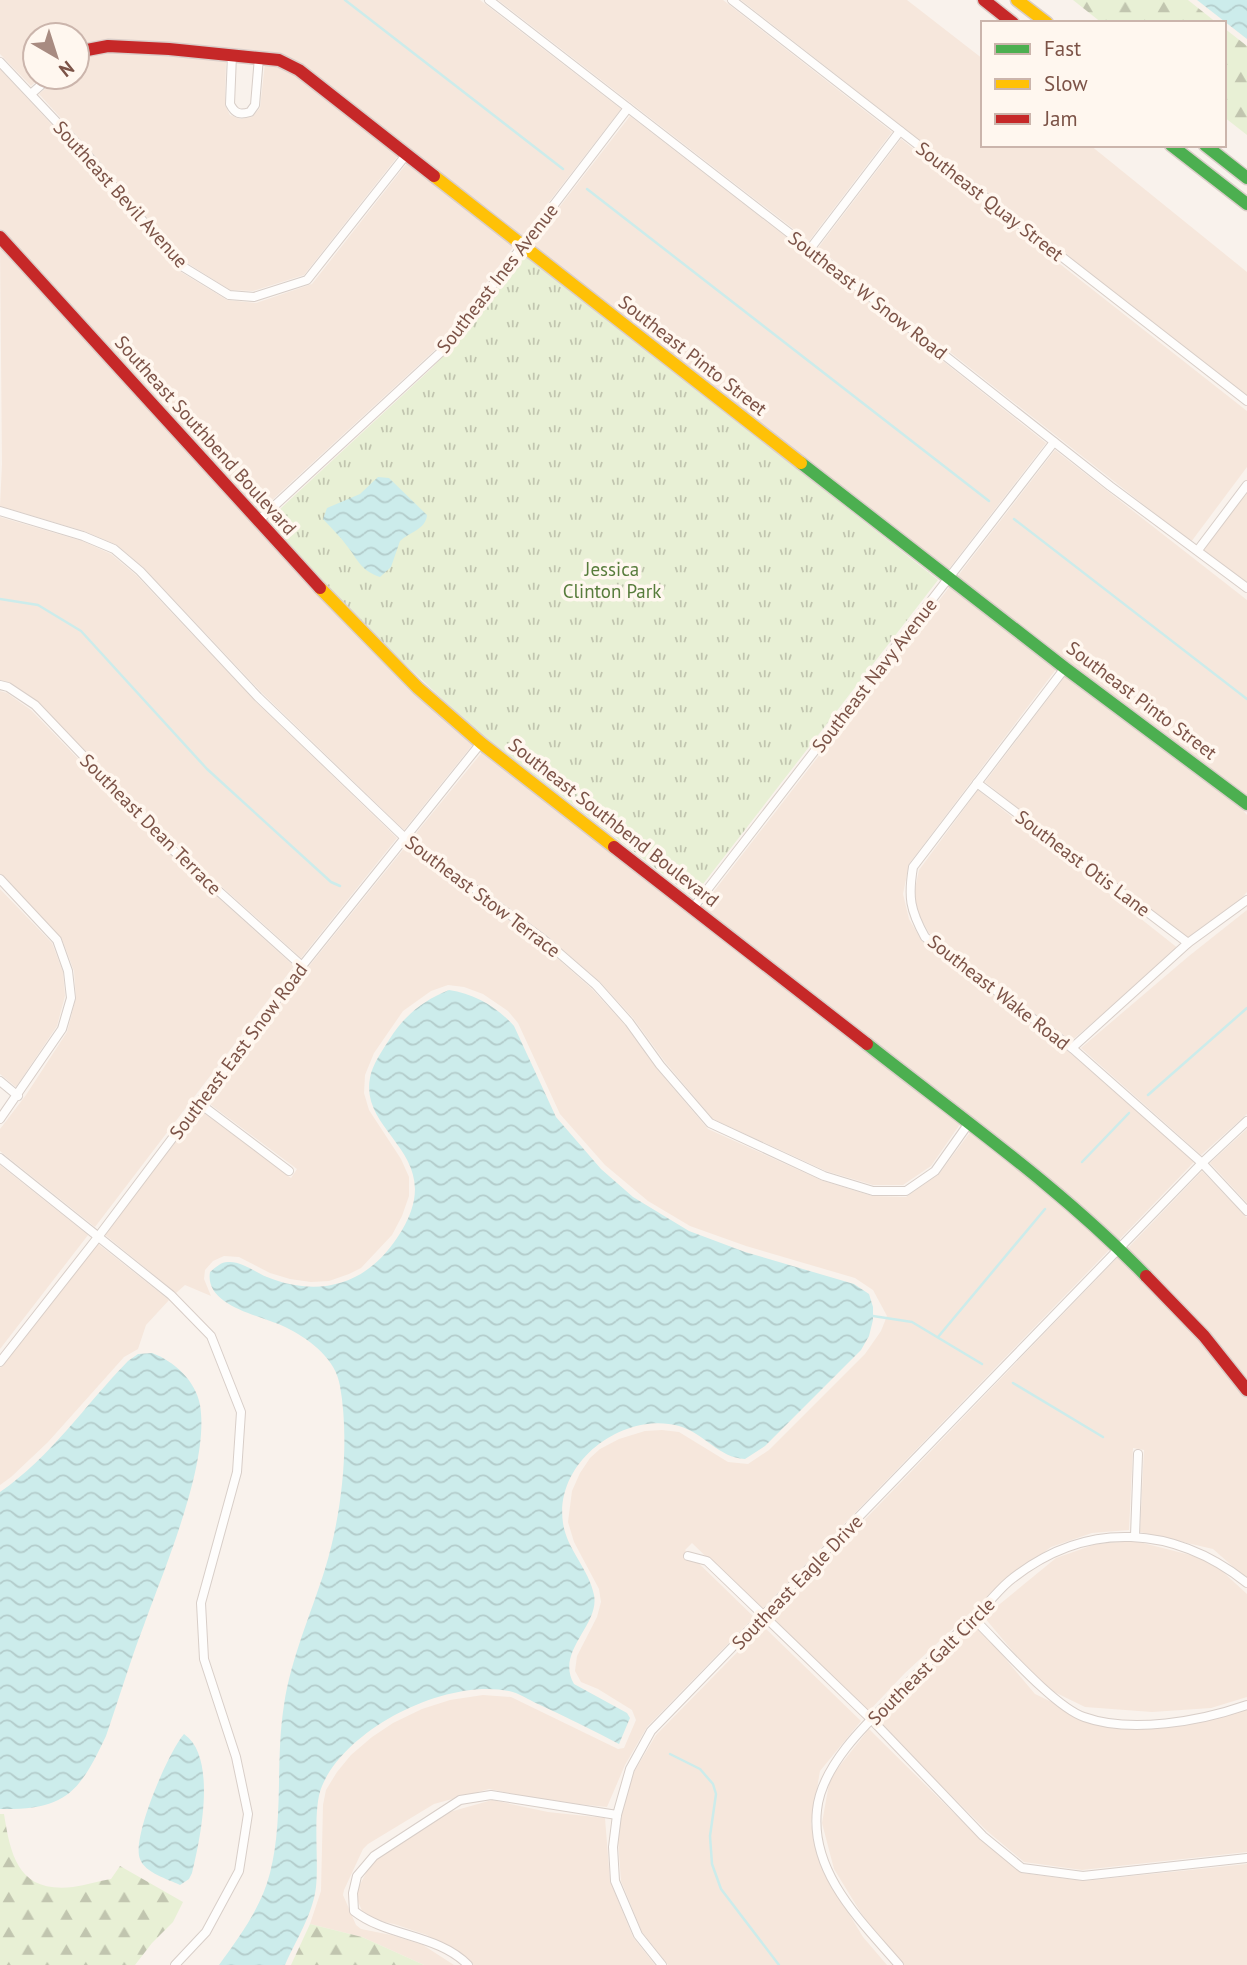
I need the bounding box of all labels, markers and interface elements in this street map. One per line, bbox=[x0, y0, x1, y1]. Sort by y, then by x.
north arrow bbox=[21, 21, 91, 91]
legend bbox=[981, 21, 1226, 147]
text: Fast bbox=[1044, 35, 1081, 62]
text: N bbox=[54, 56, 79, 82]
text: Slow bbox=[1044, 70, 1088, 97]
text: Jam bbox=[1043, 105, 1078, 132]
street label: Southeast Bevil Avenue bbox=[49, 115, 193, 273]
street label: Southeast Quay Street bbox=[912, 136, 1069, 266]
street label: Southeast Ines Avenue bbox=[431, 198, 563, 358]
street label: Southeast W Snow Road bbox=[784, 225, 952, 365]
street label: Southeast Pinto Street bbox=[614, 289, 773, 421]
street label: Southeast Southbend Boulevard bbox=[110, 330, 302, 540]
park label: Jessica Clinton Park bbox=[563, 557, 661, 603]
street label: Southeast Navy Avenue bbox=[806, 593, 942, 757]
street label: Southeast Pinto Street bbox=[1062, 636, 1222, 765]
street label: Southeast Southbend Boulevard bbox=[504, 732, 724, 912]
street label: Southeast Dean Terrace bbox=[75, 748, 227, 900]
street label: Southeast Otis Lane bbox=[1011, 805, 1155, 921]
street label: Southeast Stow Terrace bbox=[401, 830, 565, 962]
street label: Southeast Wake Road bbox=[923, 929, 1075, 1055]
street label: Southeast East Snow Road bbox=[164, 958, 312, 1144]
street label: Southeast Eagle Drive bbox=[726, 1509, 868, 1655]
street label: Southeast Galt Circle bbox=[862, 1592, 1000, 1730]

